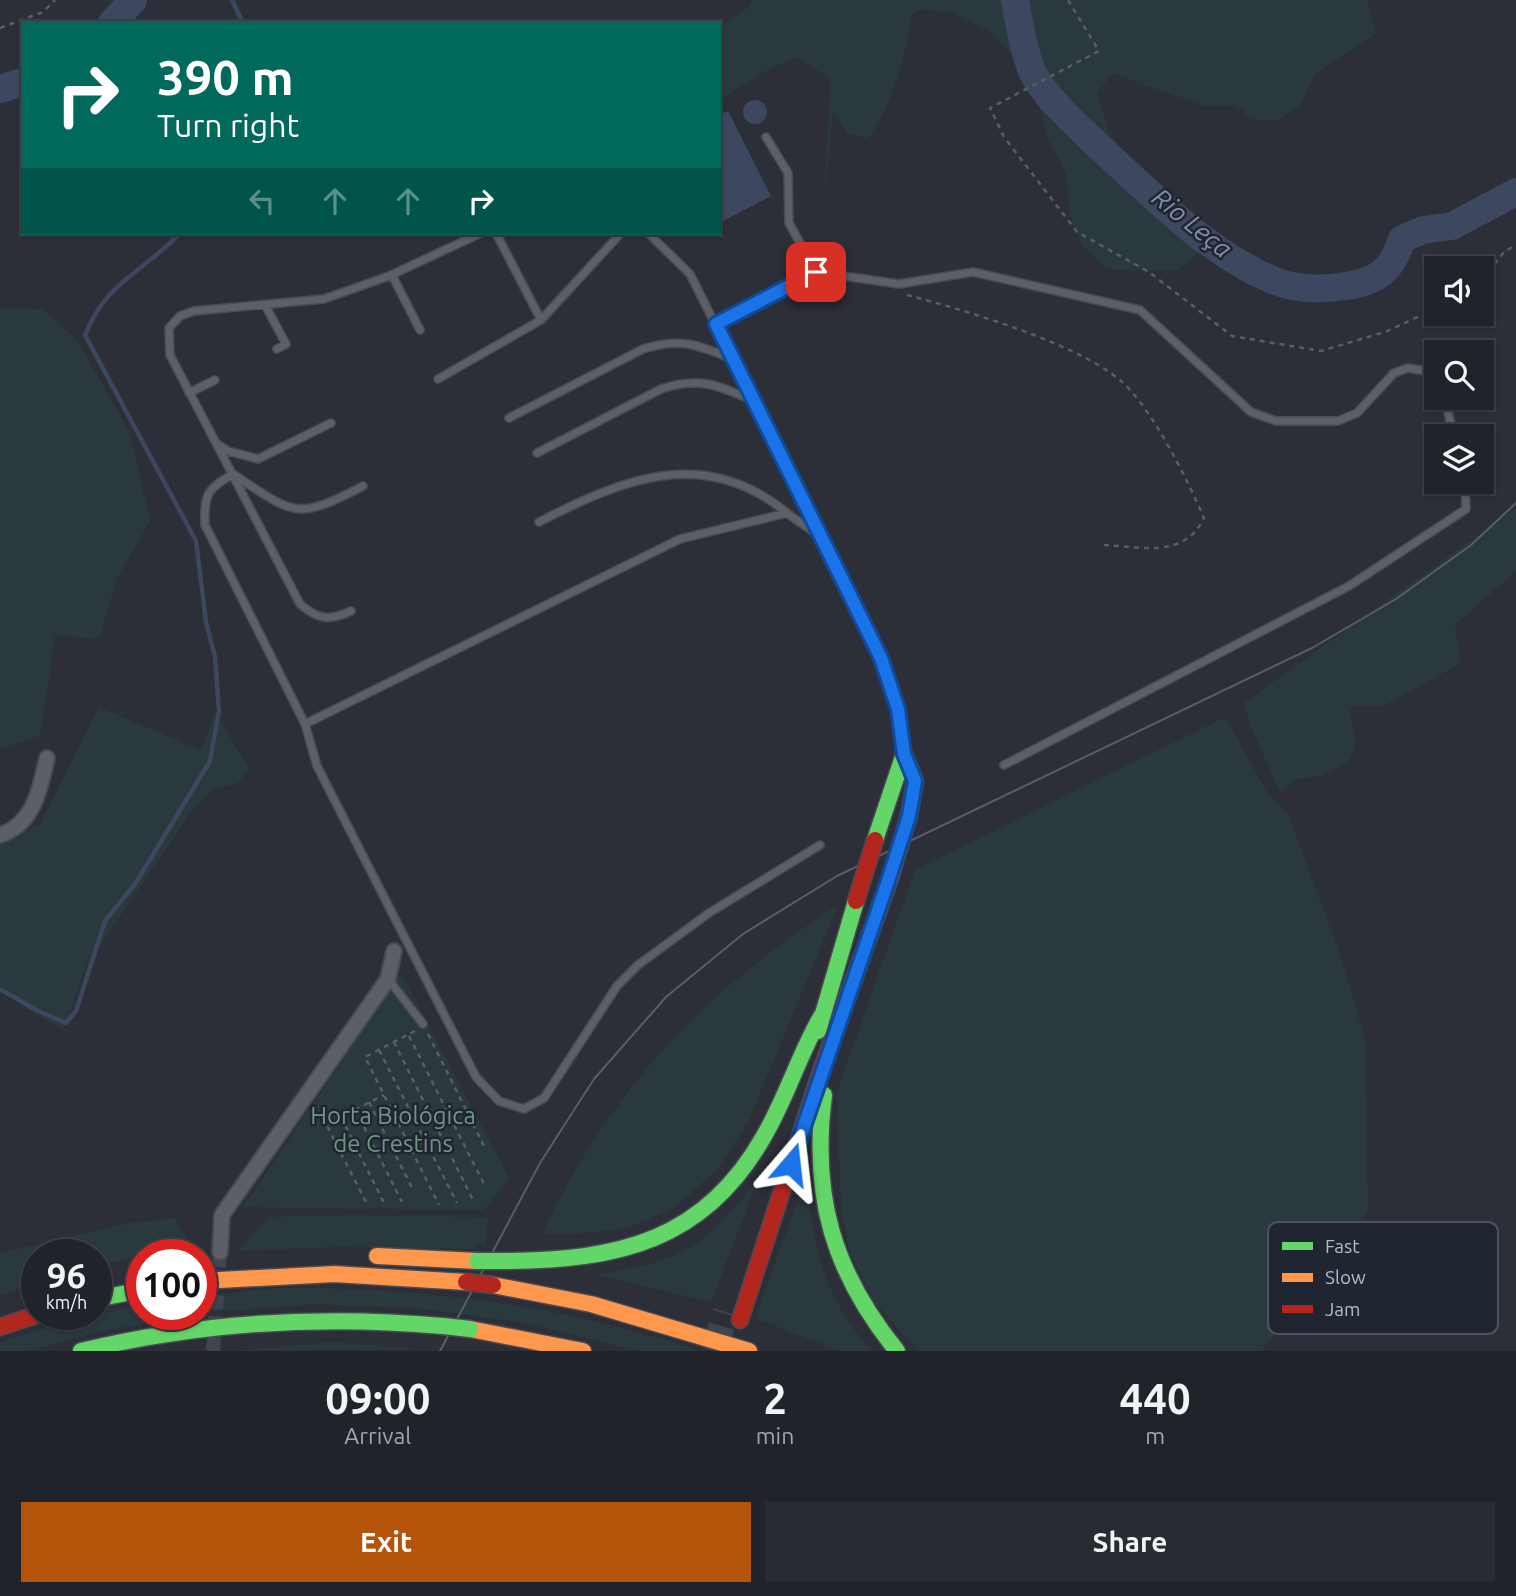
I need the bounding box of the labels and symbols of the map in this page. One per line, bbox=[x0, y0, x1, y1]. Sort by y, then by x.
water label: Rio Leça bbox=[1147, 182, 1238, 263]
pin bbox=[786, 242, 846, 302]
park label: Horta Biológica de Crestins bbox=[310, 1102, 476, 1157]
position arrow bbox=[754, 1127, 828, 1201]
legend bbox=[1268, 1222, 1498, 1334]
text: Fast bbox=[1325, 1235, 1360, 1257]
speed limit sign: 100 bbox=[126, 1239, 217, 1330]
text: Slow bbox=[1325, 1266, 1366, 1288]
text: Jam bbox=[1325, 1298, 1361, 1320]

